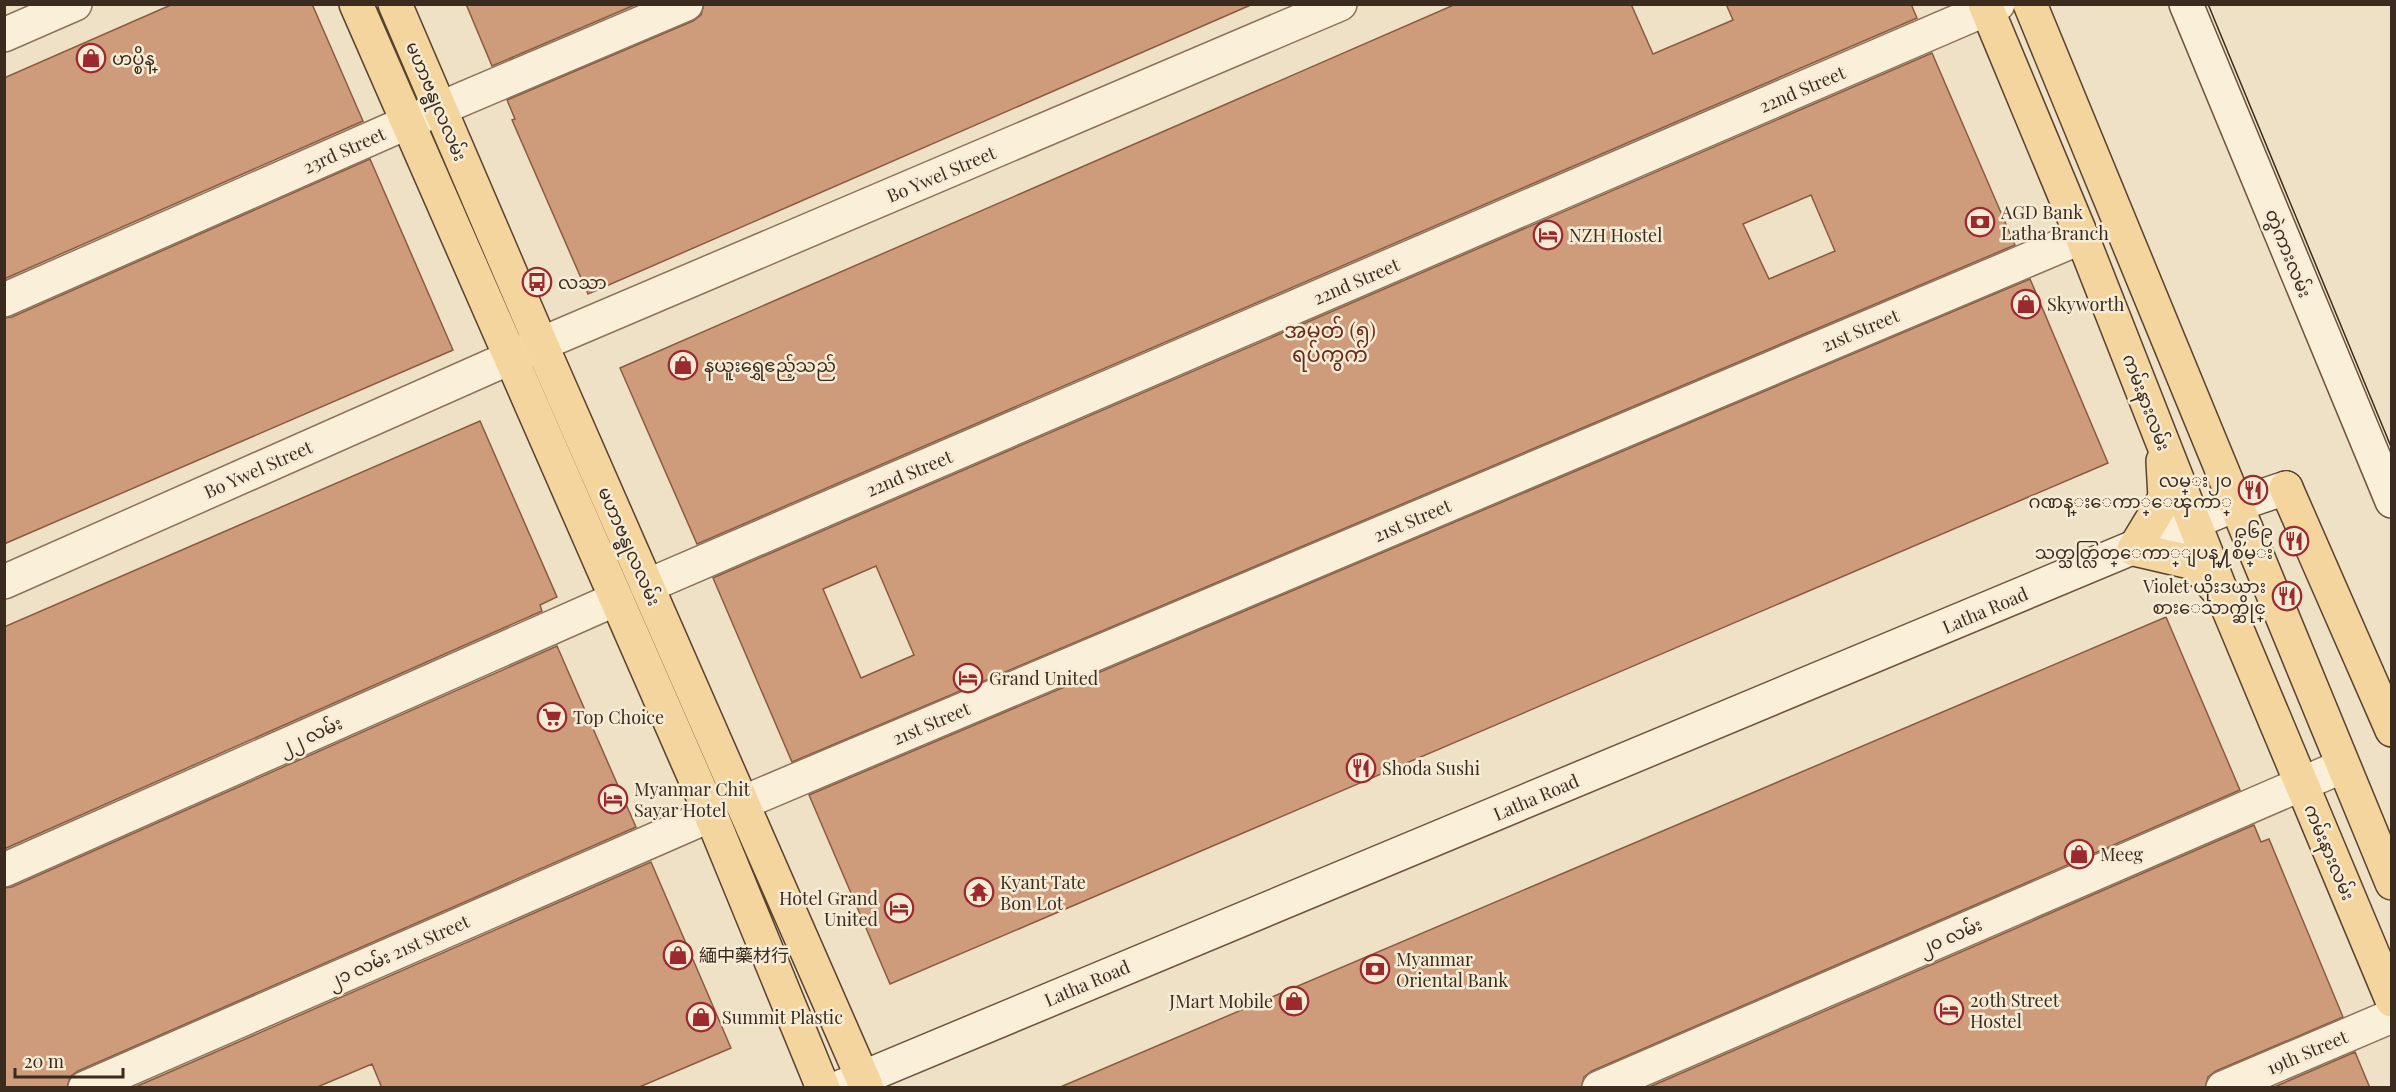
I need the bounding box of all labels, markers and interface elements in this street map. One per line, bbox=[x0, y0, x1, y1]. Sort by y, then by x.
street label: မဟာဗန္ဓုလလမ်း bbox=[397, 38, 473, 166]
shop icon: ဟပ္စိန္ bbox=[75, 42, 107, 74]
place label: ဟပ္စိန္ bbox=[112, 45, 158, 74]
street label: 22nd Street bbox=[1755, 60, 1849, 118]
street label: 23rd Street bbox=[299, 121, 389, 179]
street label: Bo Ywel Street bbox=[883, 140, 1000, 208]
place label: AGD Bank Latha Branch bbox=[2000, 200, 2109, 245]
street label: တွဲကားလမ်း bbox=[2257, 205, 2318, 302]
bank icon: AGD Bank Latha Branch bbox=[1964, 206, 1996, 238]
hotel icon: NZH Hostel bbox=[1532, 219, 1564, 251]
place label: NZH Hostel bbox=[1569, 223, 1662, 247]
street label: 22nd Street bbox=[1309, 252, 1403, 310]
bus stop icon: လသာ bbox=[521, 266, 553, 298]
place label: လသာ bbox=[558, 270, 607, 294]
shop icon: Skyworth bbox=[2010, 288, 2042, 320]
place label: Skyworth bbox=[2047, 292, 2125, 316]
street label: 21st Street bbox=[1817, 303, 1903, 357]
district label: အမှတ် (၅) ရပ်ကွက် bbox=[1284, 315, 1376, 372]
shop icon: နယူးရွှေဧည့်သည် bbox=[667, 349, 699, 381]
street label: ကမ်းနားလမ်း bbox=[2114, 350, 2176, 455]
place label: နယူးရွှေဧည့်သည် bbox=[704, 353, 836, 381]
street label: Bo Ywel Street bbox=[200, 434, 316, 504]
street label: 22nd Street bbox=[862, 444, 956, 502]
place label: လမ္း၂၀ ဂဏန္းေကာ္ေၾကာ္ bbox=[2029, 468, 2232, 517]
restaurant icon: လမ္း၂၀ ဂဏန္းေကာ္ေၾကာ္ bbox=[2237, 474, 2269, 506]
street label: မဟာဗန္ဓုလလမ်း bbox=[589, 483, 667, 611]
street label: 21st Street bbox=[1369, 493, 1455, 547]
place label: ၉၆၉ သတ္သတ္လြတ္ေကာ္ျပန္႔စိမ္း bbox=[2035, 519, 2273, 569]
restaurant icon: ၉၆၉ သတ္သတ္လြတ္ေကာ္ျပန္႔စိမ္း bbox=[2278, 525, 2310, 557]
place label: Violet ယိုးဒယား စားေသာက္ဆိုင္ bbox=[2142, 573, 2266, 623]
restaurant icon: Violet ယိုးဒယား စားေသာက္ဆိုင္ bbox=[2271, 580, 2303, 612]
street label: Latha Road bbox=[1939, 581, 2032, 639]
hotel icon: Grand United bbox=[952, 662, 984, 694]
place label: Grand United bbox=[989, 666, 1099, 690]
street label: 21st Street bbox=[888, 696, 974, 750]
supermarket icon: Top Choice bbox=[536, 701, 568, 733]
place label: Top Choice bbox=[573, 705, 664, 729]
street label: ၂၂ လမ်း bbox=[274, 710, 347, 763]
restaurant icon: Shoda Sushi bbox=[1345, 752, 1377, 784]
place label: Shoda Sushi bbox=[1382, 756, 1480, 780]
street label: Latha Road bbox=[1490, 768, 1583, 826]
place label: Myanmar Chit Sayar Hotel bbox=[634, 777, 750, 822]
hotel icon: Myanmar Chit Sayar Hotel bbox=[597, 783, 629, 815]
street label: ကမ်းနားလမ်း bbox=[2295, 800, 2361, 905]
shop icon: Meeg bbox=[2063, 838, 2095, 870]
place label: Meeg bbox=[2100, 842, 2144, 866]
place label: Kyant Tate Bon Lot bbox=[1000, 870, 1086, 915]
temple icon: Kyant Tate Bon Lot bbox=[963, 876, 995, 908]
place label: Hotel Grand United bbox=[779, 886, 879, 931]
hotel icon: Hotel Grand United bbox=[883, 892, 915, 924]
street label: ၂၁ လမ်း 21st Street bbox=[323, 909, 475, 997]
street label: ၂၀ လမ်း bbox=[1914, 912, 1987, 964]
shop icon: 緬中藥材行 bbox=[662, 939, 694, 971]
place label: 緬中藥材行 bbox=[699, 943, 789, 967]
place label: Myanmar Oriental Bank bbox=[1396, 947, 1508, 992]
bank icon: Myanmar Oriental Bank bbox=[1359, 953, 1391, 985]
street label: Latha Road bbox=[1041, 954, 1134, 1012]
shop icon: JMart Mobile bbox=[1278, 985, 1310, 1017]
place label: 20th Street Hostel bbox=[1970, 988, 2060, 1033]
place label: JMart Mobile bbox=[1168, 989, 1273, 1013]
hotel icon: 20th Street Hostel bbox=[1933, 994, 1965, 1026]
shop icon: Summit Plastic bbox=[685, 1001, 717, 1033]
place label: Summit Plastic bbox=[722, 1005, 843, 1029]
street label: 19th Street bbox=[2263, 1024, 2352, 1080]
scale bar bbox=[15, 1041, 123, 1079]
text: 20 m bbox=[24, 1049, 64, 1073]

